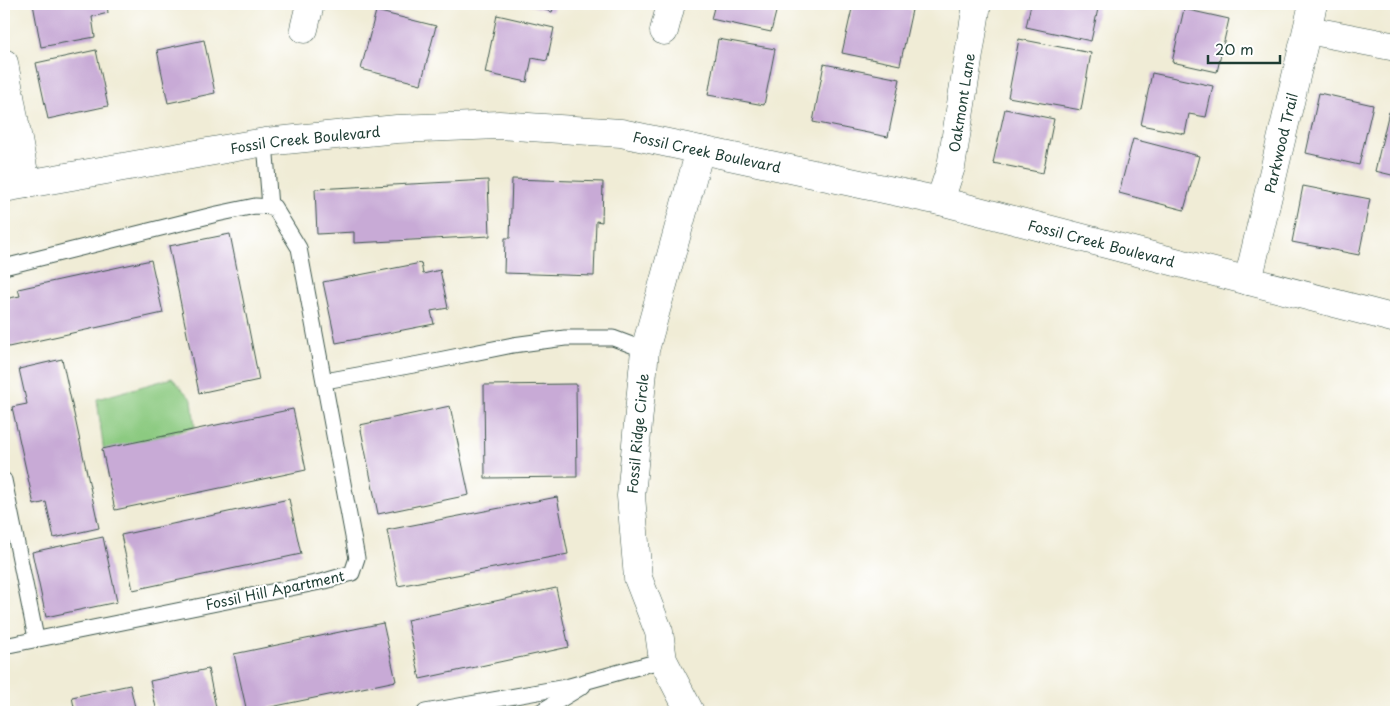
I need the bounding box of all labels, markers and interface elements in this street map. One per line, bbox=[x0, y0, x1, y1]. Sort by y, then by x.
scale bar bbox=[1208, 32, 1280, 64]
text: 20 m bbox=[1215, 37, 1254, 60]
street label: Oakmont Lane bbox=[943, 51, 980, 154]
street label: Parkwood Trail bbox=[1259, 90, 1302, 195]
street label: Fossil Creek Boulevard bbox=[228, 120, 381, 158]
street label: Fossil Creek Boulevard bbox=[631, 125, 783, 177]
street label: Fossil Creek Boulevard bbox=[1026, 214, 1178, 272]
street label: Fossil Ridge Circle bbox=[621, 372, 653, 494]
street label: Fossil Hill Apartment bbox=[204, 565, 347, 615]

